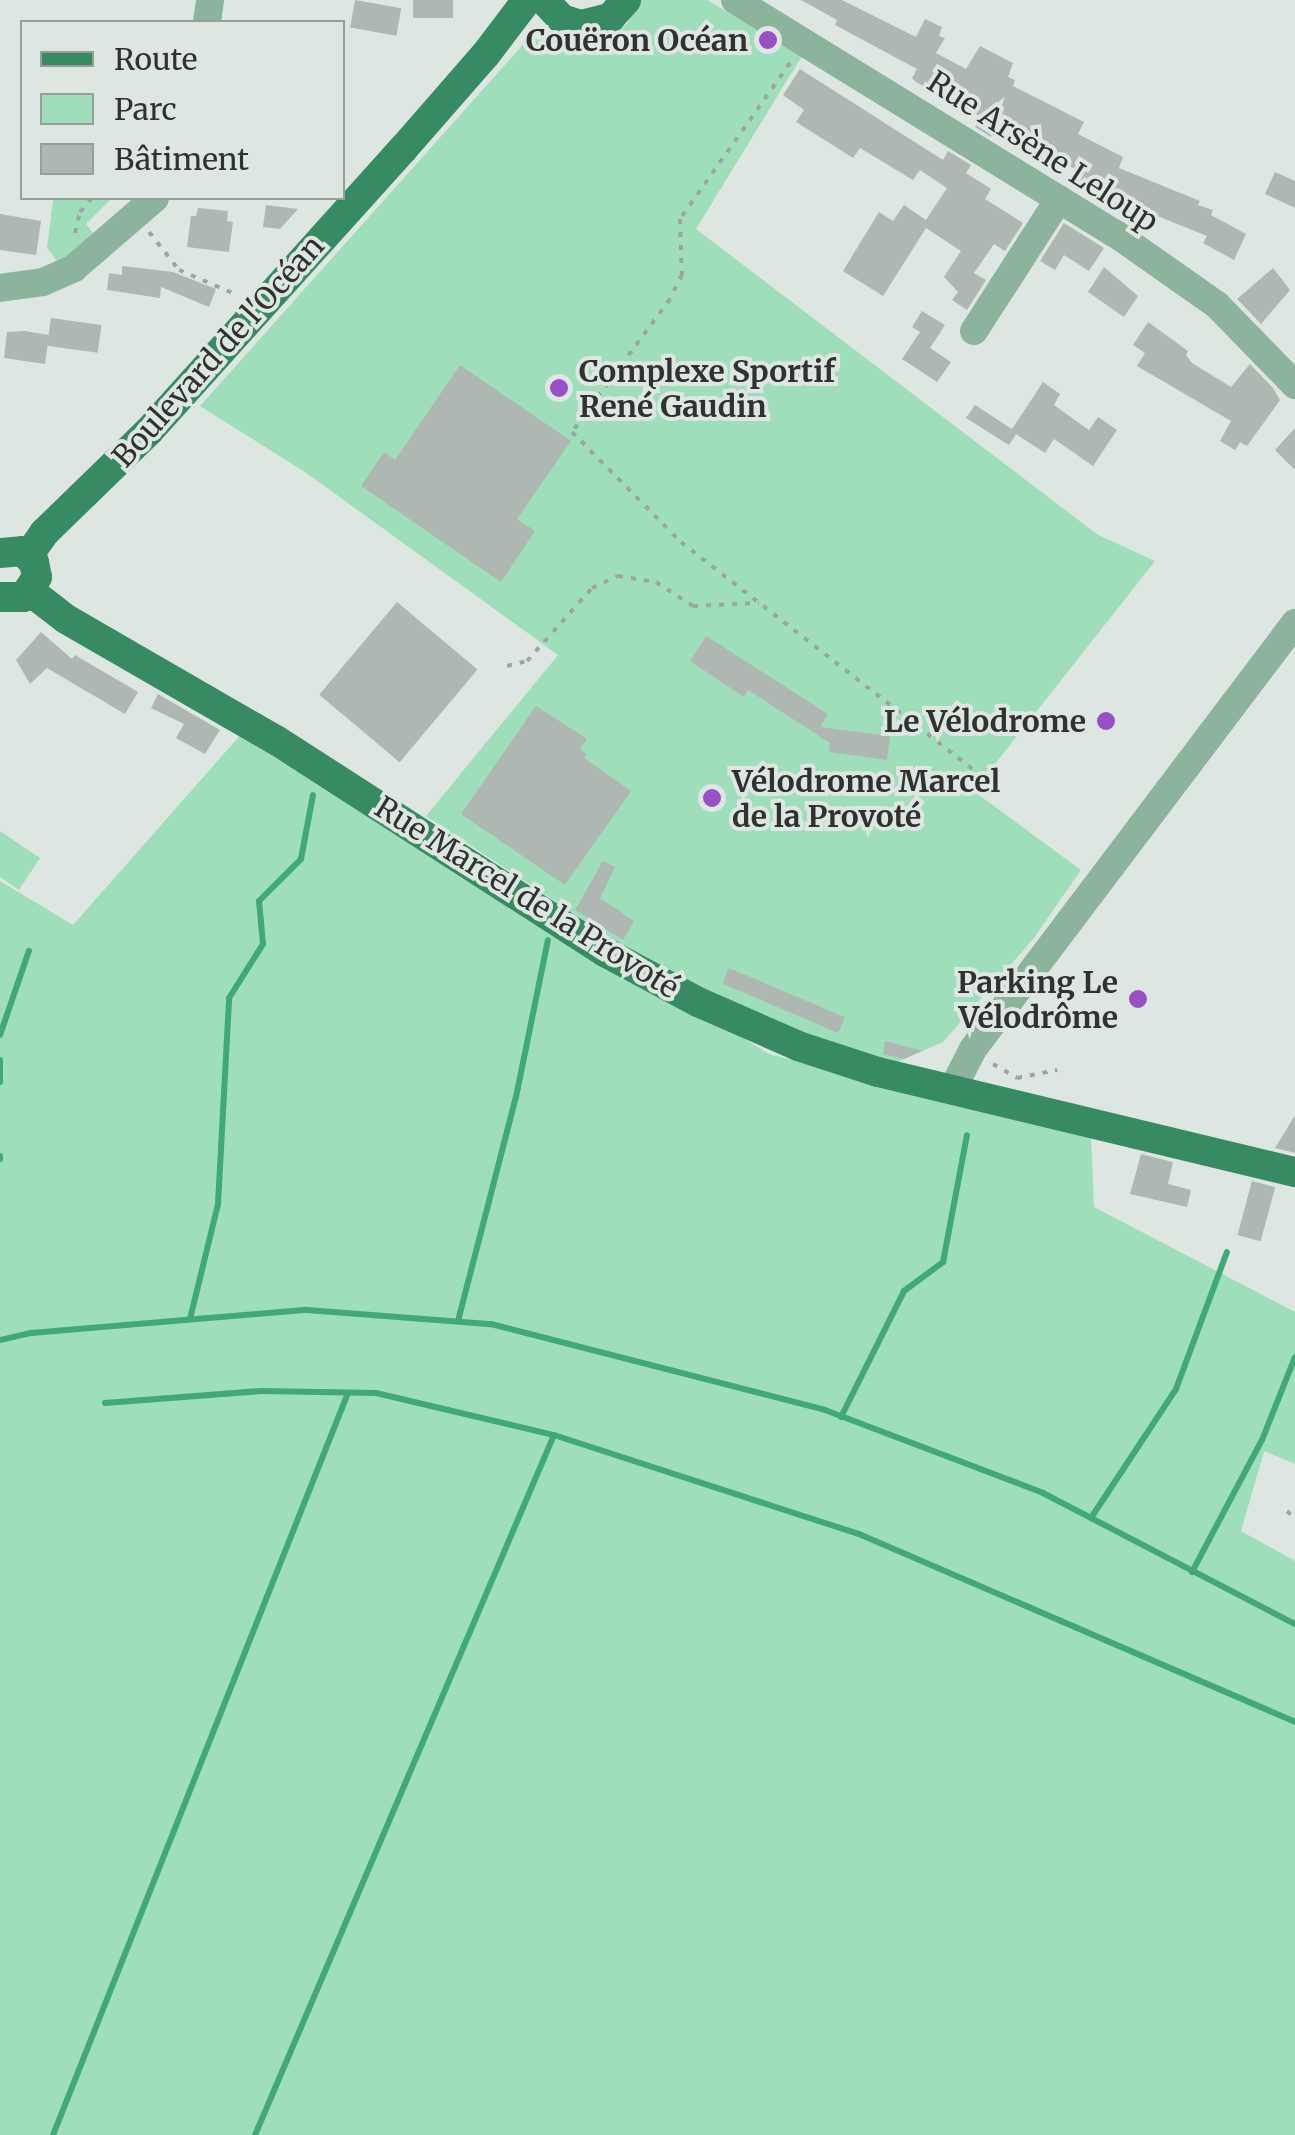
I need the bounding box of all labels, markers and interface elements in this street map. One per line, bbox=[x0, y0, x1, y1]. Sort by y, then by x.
legend bbox=[20, 20, 345, 200]
place label: Couëron Océan bbox=[526, 22, 748, 58]
marker: Couëron Océan bbox=[757, 29, 779, 51]
text: Route bbox=[114, 40, 197, 78]
street label: Rue Arsène Leloup bbox=[921, 63, 1165, 239]
text: Parc bbox=[114, 90, 177, 128]
text: Bâtiment bbox=[114, 140, 249, 178]
street label: Boulevard de l'Océan bbox=[105, 228, 331, 474]
place label: Complexe Sportif René Gaudin bbox=[579, 353, 835, 424]
marker: Complexe Sportif René Gaudin bbox=[548, 377, 570, 399]
place label: Le Vélodrome bbox=[884, 703, 1086, 739]
marker: Le Vélodrome bbox=[1095, 710, 1117, 732]
place label: Vélodrome Marcel de la Provoté bbox=[732, 763, 1000, 834]
marker: Vélodrome Marcel de la Provoté bbox=[701, 787, 723, 809]
street label: Rue Marcel de la Provoté bbox=[369, 789, 685, 1005]
place label: Parking Le Vélodrôme bbox=[957, 964, 1118, 1034]
marker: Parking Le Vélodrôme bbox=[1127, 988, 1149, 1010]

